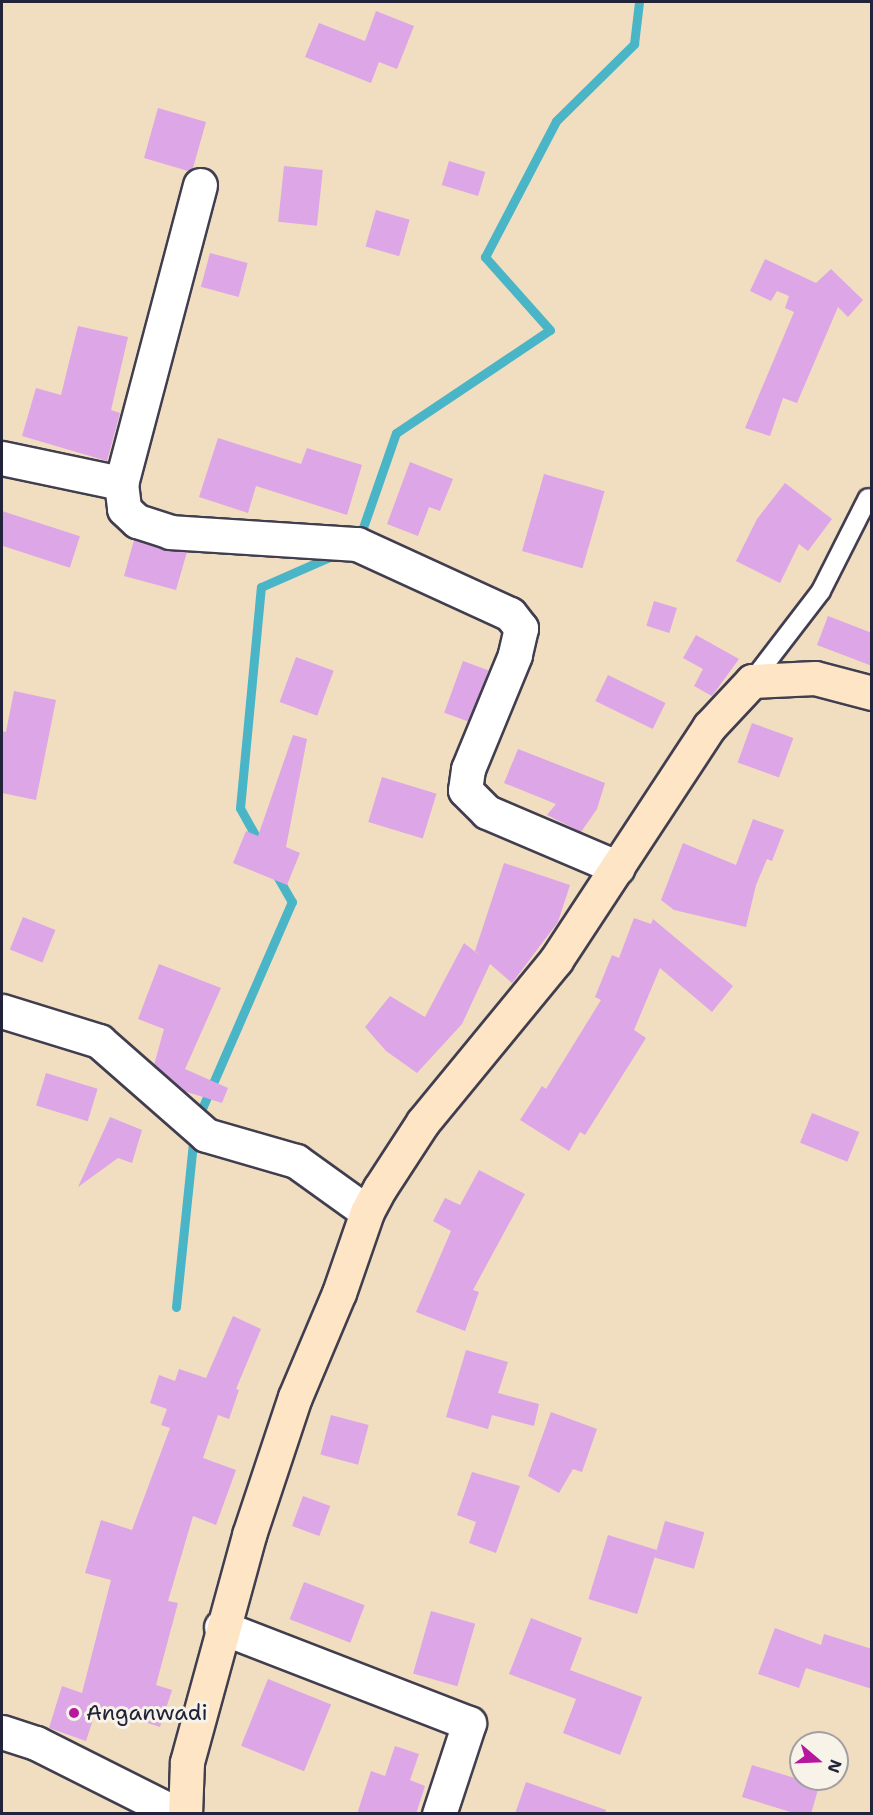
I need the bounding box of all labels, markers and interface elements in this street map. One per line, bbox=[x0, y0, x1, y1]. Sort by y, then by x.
place label: Anganwadi bbox=[86, 1700, 208, 1726]
marker: Anganwadi bbox=[67, 1706, 81, 1720]
north arrow bbox=[789, 1731, 849, 1791]
text: N bbox=[823, 1757, 847, 1776]

